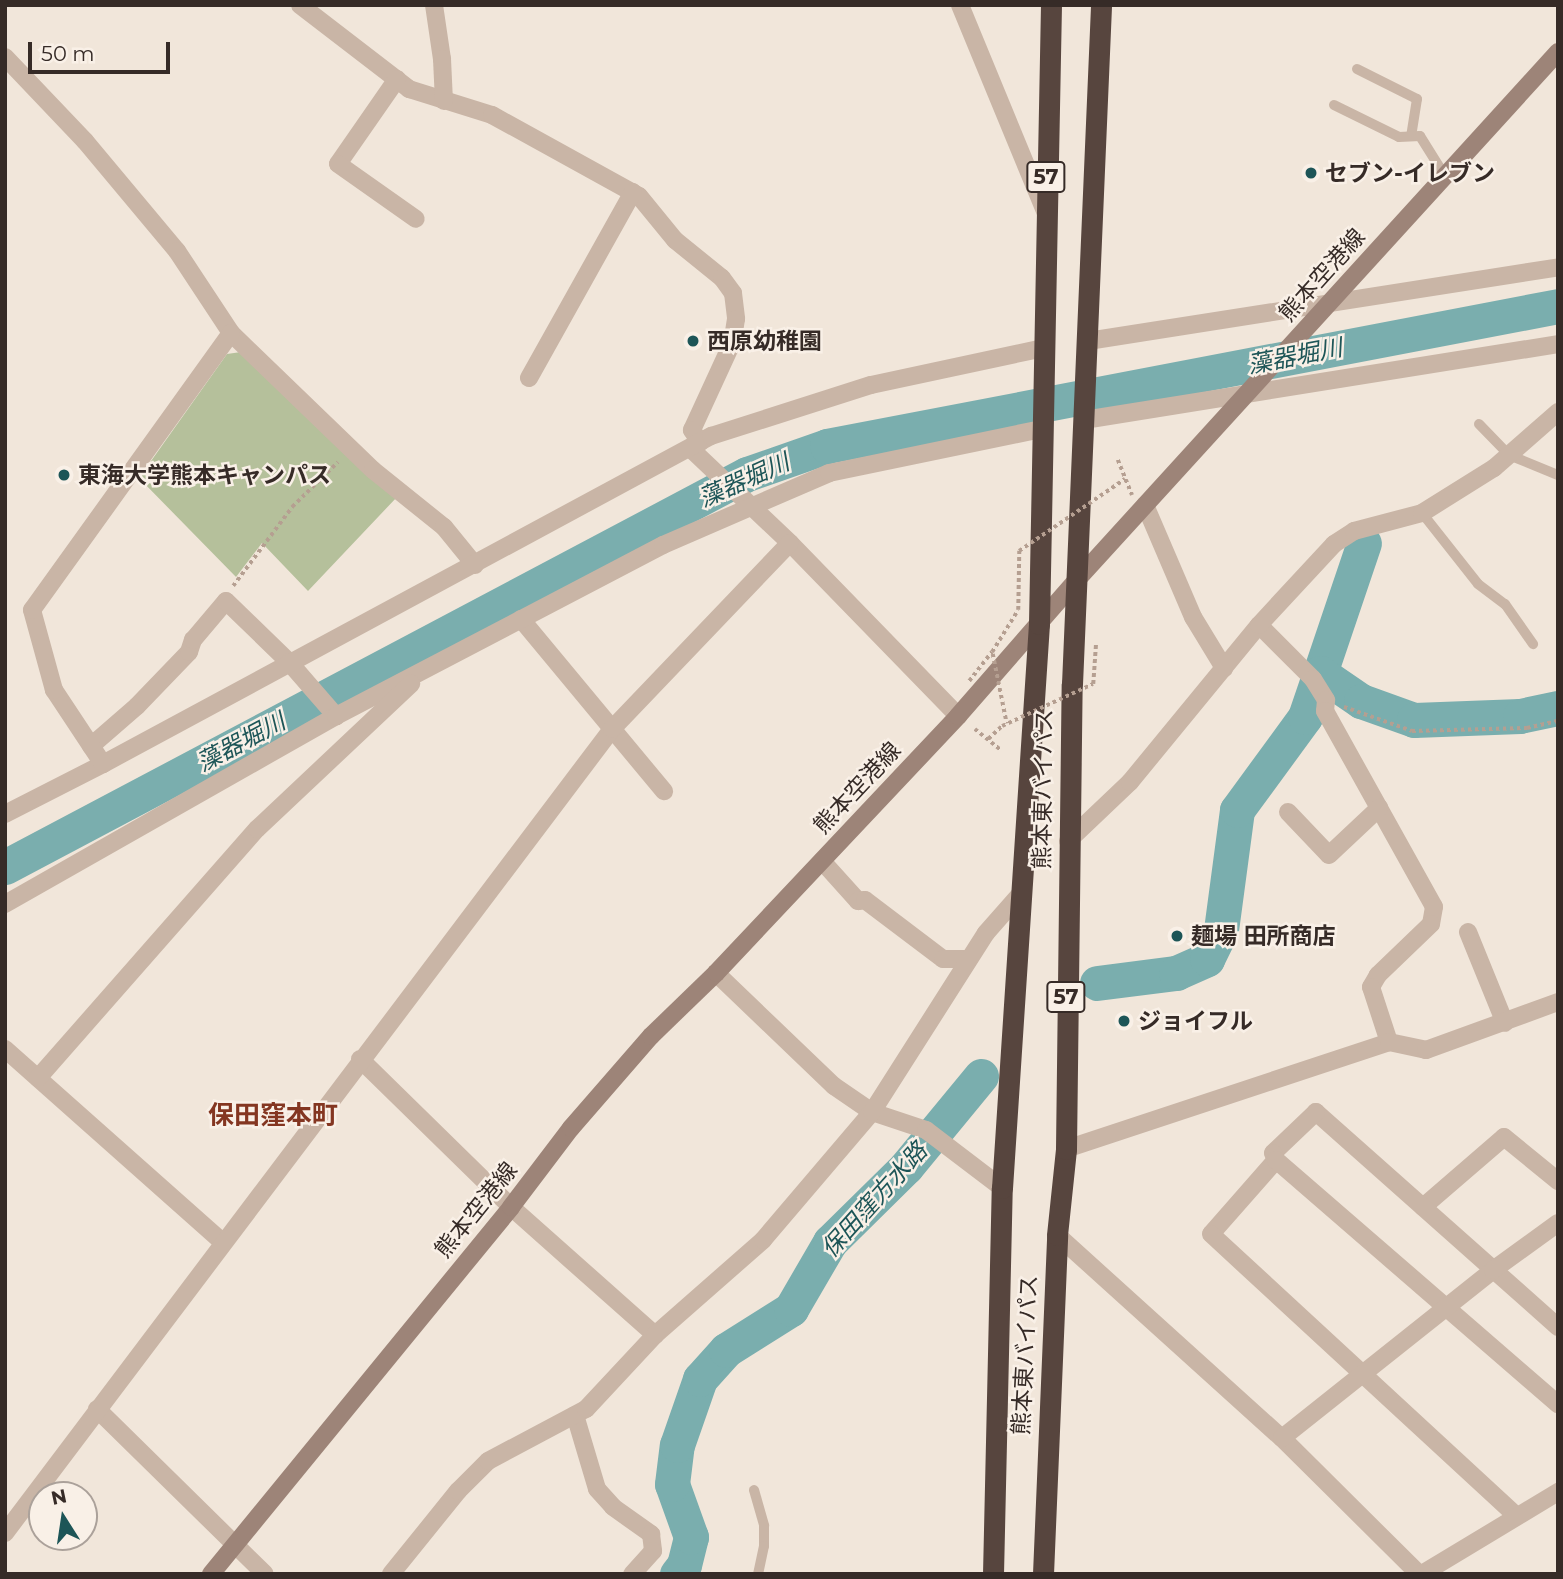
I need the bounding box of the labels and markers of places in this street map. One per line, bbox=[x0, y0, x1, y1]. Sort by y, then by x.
place label: セブン-イレブン bbox=[1325, 159, 1495, 187]
marker: セブン-イレブン bbox=[1303, 165, 1319, 181]
place label: 西原幼稚園 bbox=[707, 327, 822, 355]
marker: 西原幼稚園 bbox=[685, 333, 701, 349]
place label: 東海大学熊本キャンパス bbox=[78, 461, 331, 489]
marker: 東海大学熊本キャンパス bbox=[56, 467, 72, 483]
place label: 麺場 田所商店 bbox=[1191, 922, 1336, 950]
marker: 麺場 田所商店 bbox=[1169, 928, 1185, 944]
place label: ジョイフル bbox=[1138, 1007, 1253, 1035]
marker: ジョイフル bbox=[1116, 1013, 1132, 1029]

